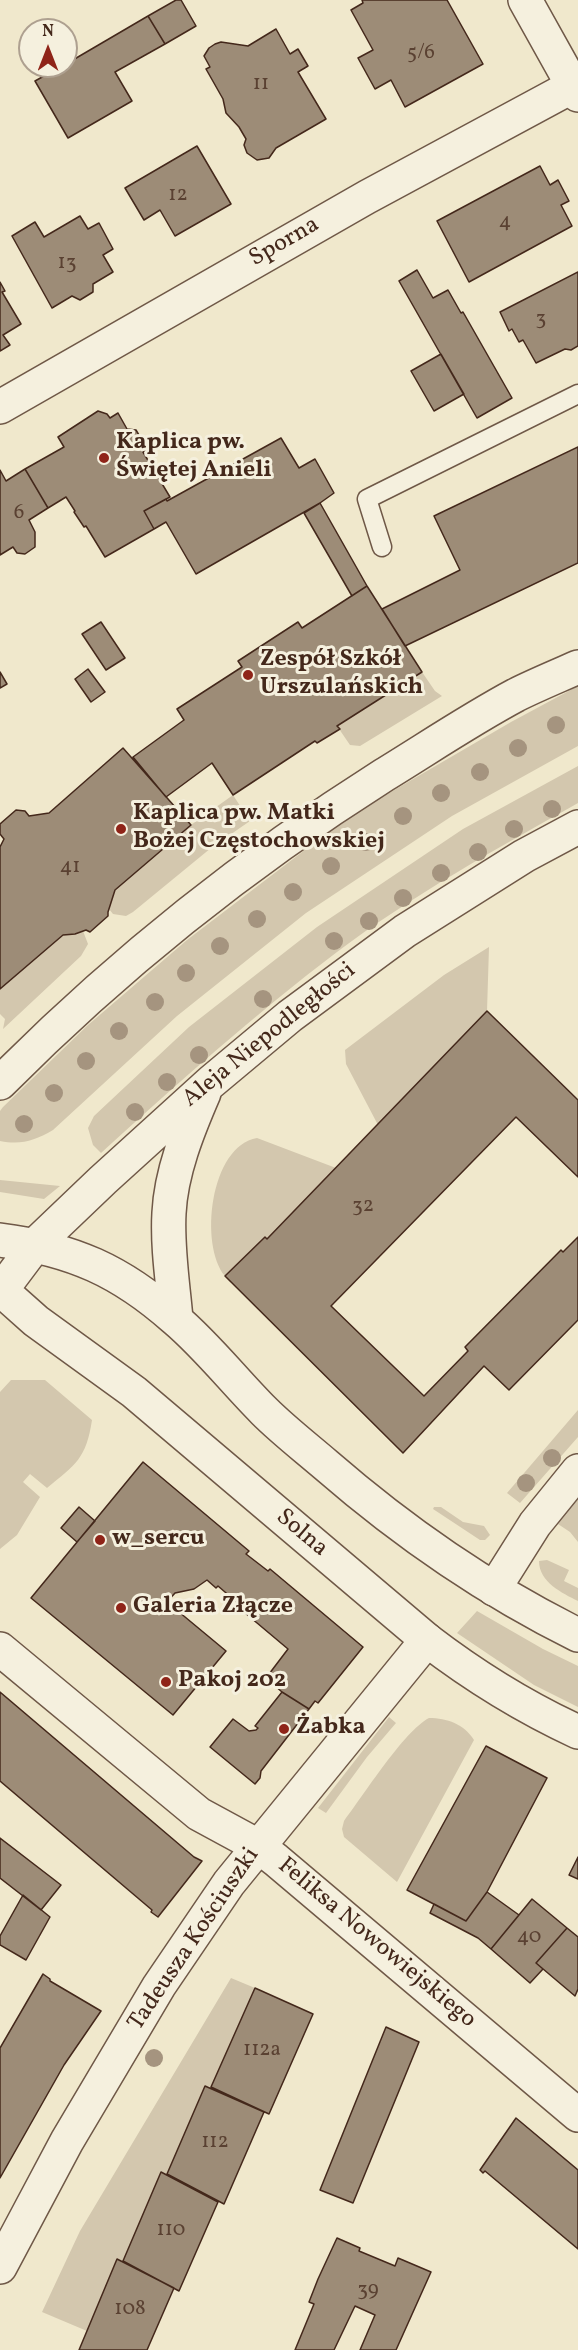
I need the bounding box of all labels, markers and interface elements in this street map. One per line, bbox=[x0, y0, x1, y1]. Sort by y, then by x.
north arrow bbox=[18, 18, 78, 78]
text: N bbox=[42, 21, 54, 43]
house number: 5/6 bbox=[407, 41, 435, 67]
house number: 11 bbox=[253, 72, 269, 98]
house number: 12 bbox=[168, 183, 188, 209]
house number: 4 bbox=[499, 210, 511, 236]
street label: Sporna bbox=[245, 212, 325, 274]
house number: 13 bbox=[58, 251, 76, 277]
house number: 3 bbox=[536, 307, 546, 333]
place label: Kaplica pw. Świętej Anieli bbox=[116, 430, 272, 486]
marker: Kaplica pw. Świętej Anieli bbox=[97, 451, 111, 465]
house number: 6 bbox=[14, 501, 24, 527]
place label: Zespół Szkół Urszulańskich bbox=[260, 647, 423, 703]
marker: Zespół Szkół Urszulańskich bbox=[241, 668, 255, 682]
place label: Kaplica pw. Matki Bożej Częstochowskiej bbox=[133, 801, 385, 857]
marker: Kaplica pw. Matki Bożej Częstochowskiej bbox=[114, 822, 128, 836]
house number: 41 bbox=[60, 855, 80, 881]
street label: Aleja Niepodległości bbox=[178, 957, 362, 1115]
house number: 32 bbox=[352, 1194, 374, 1220]
street label: Solna bbox=[269, 1504, 333, 1564]
place label: w_sercu bbox=[112, 1526, 205, 1554]
marker: w_sercu bbox=[93, 1533, 107, 1547]
place label: Galeria Złącze bbox=[133, 1594, 293, 1622]
marker: Galeria Złącze bbox=[114, 1601, 128, 1615]
place label: Pakoj 202 bbox=[178, 1668, 286, 1696]
marker: Pakoj 202 bbox=[159, 1675, 173, 1689]
place label: Żabka bbox=[296, 1715, 366, 1743]
marker: Żabka bbox=[277, 1722, 291, 1736]
street label: Tadeusza Kościuszki bbox=[123, 1843, 267, 2037]
street label: Feliksa Nowowiejskiego bbox=[271, 1853, 481, 2035]
house number: 40 bbox=[517, 1925, 541, 1951]
house number: 112a bbox=[243, 2038, 281, 2064]
house number: 112 bbox=[201, 2130, 229, 2156]
house number: 110 bbox=[157, 2218, 185, 2244]
house number: 39 bbox=[357, 2278, 379, 2304]
house number: 108 bbox=[114, 2297, 146, 2323]

